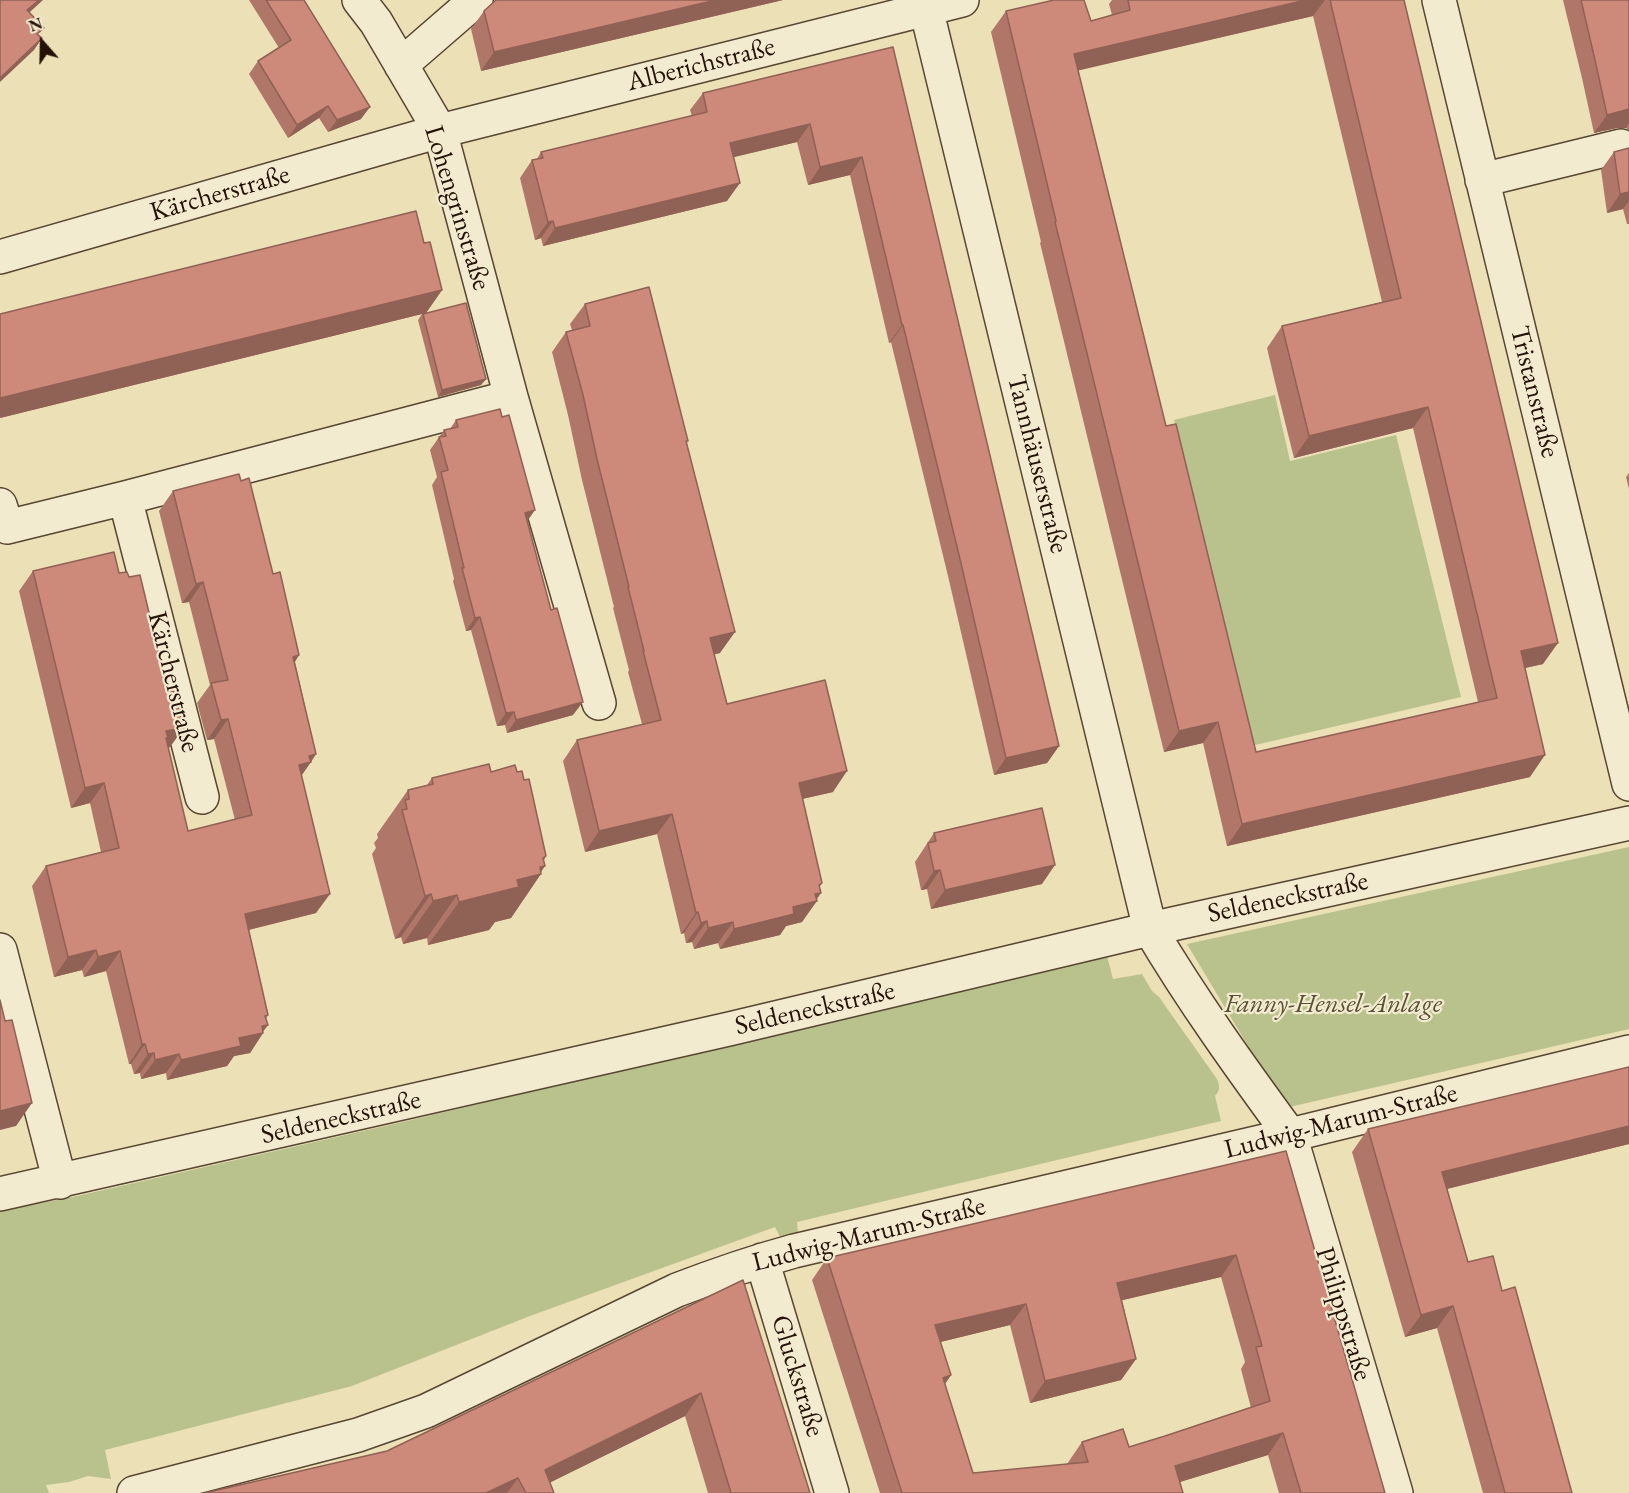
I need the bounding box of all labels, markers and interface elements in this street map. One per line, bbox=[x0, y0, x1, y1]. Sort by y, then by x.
north arrow bbox=[12, 12, 72, 72]
text: N bbox=[26, 13, 45, 37]
street label: Alberichstraße bbox=[624, 31, 778, 99]
street label: Lohengrinstraße bbox=[417, 122, 497, 294]
street label: Kärcherstraße bbox=[146, 159, 294, 229]
street label: Tristanstraße bbox=[1502, 323, 1566, 461]
street label: Tannhäuserstraße bbox=[999, 371, 1075, 557]
street label: Kärcherstraße bbox=[140, 608, 206, 756]
street label: Seldeneckstraße bbox=[1205, 865, 1371, 931]
street label: Seldeneckstraße bbox=[732, 975, 898, 1043]
park label: Fanny-Hensel-Anlage bbox=[1224, 989, 1442, 1021]
street label: Ludwig-Marum-Straße bbox=[1221, 1077, 1461, 1167]
street label: Seldeneckstraße bbox=[258, 1084, 424, 1152]
street label: Ludwig-Marum-Straße bbox=[749, 1190, 989, 1280]
street label: Philippstraße bbox=[1307, 1243, 1379, 1385]
street label: Gluckstraße bbox=[763, 1311, 831, 1441]

